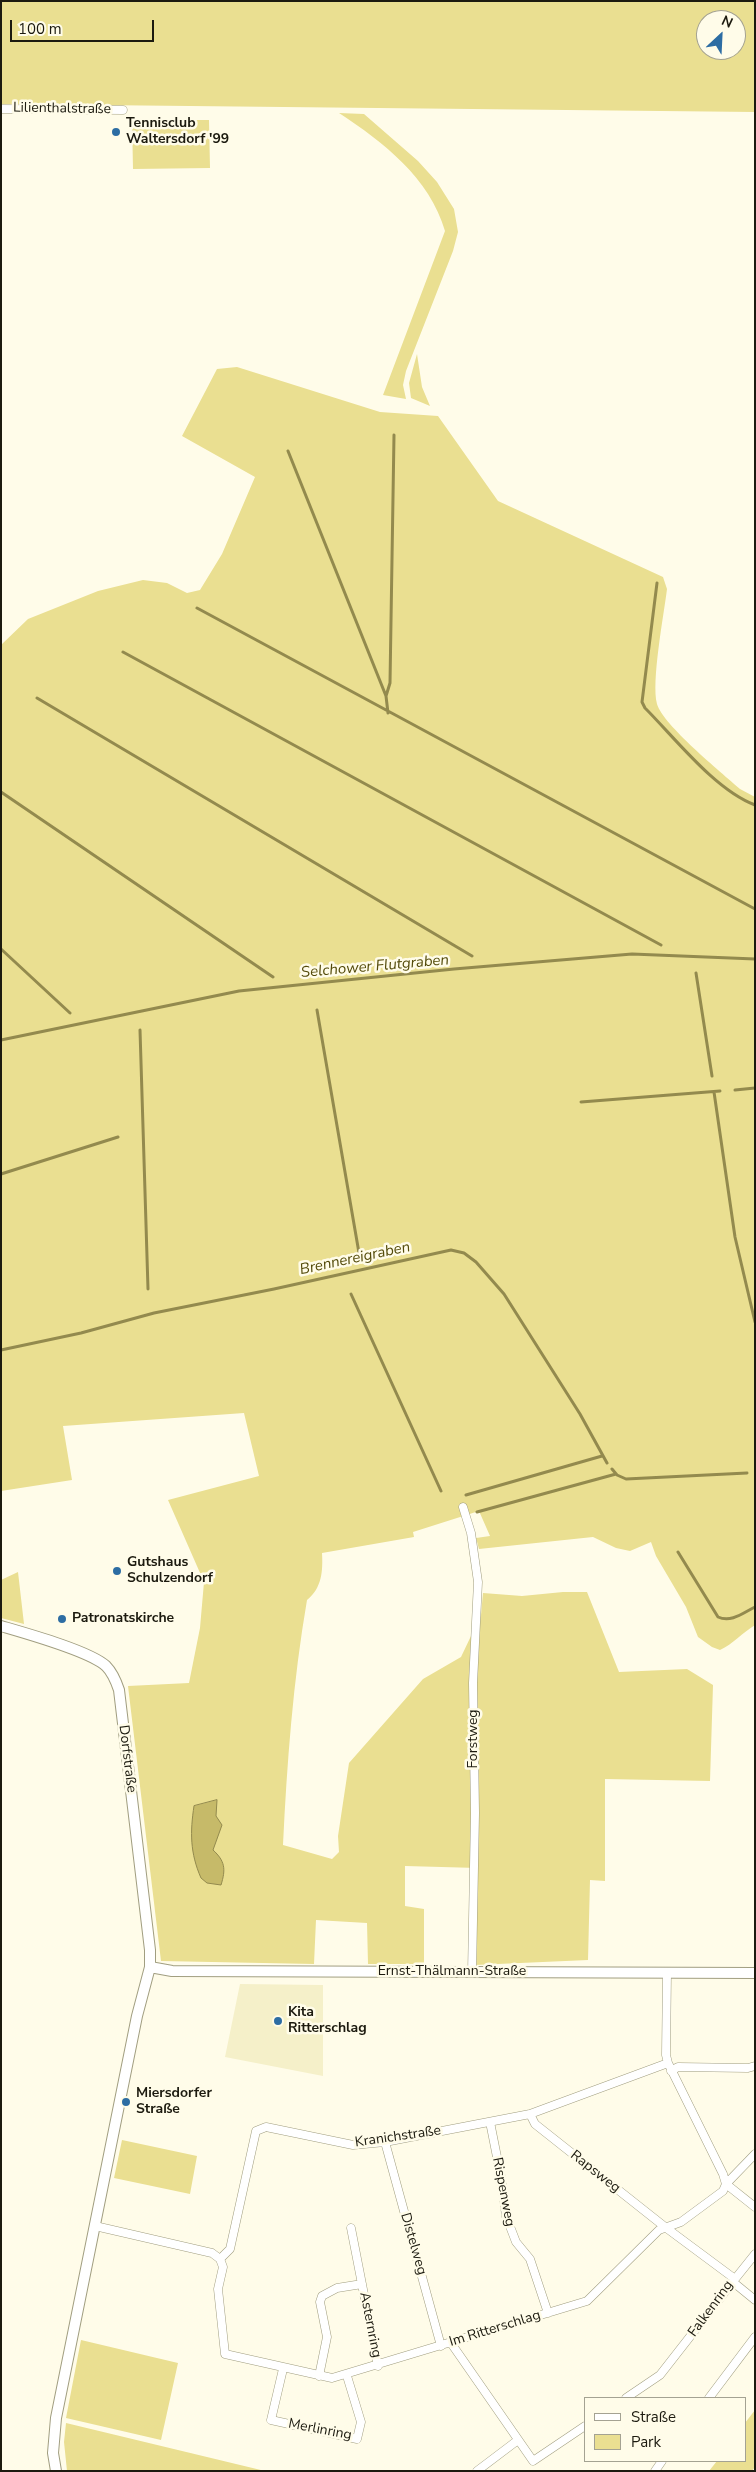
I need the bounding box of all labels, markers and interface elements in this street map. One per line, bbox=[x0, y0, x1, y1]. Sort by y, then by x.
scale bar bbox=[12, 10, 156, 42]
north arrow bbox=[696, 10, 746, 60]
text: N bbox=[718, 11, 736, 33]
text: 100 m bbox=[18, 19, 62, 39]
street label: Lilienthalstraße bbox=[13, 100, 111, 118]
place label: Tennisclub Waltersdorf '99 bbox=[126, 116, 229, 148]
marker: Tennisclub Waltersdorf '99 bbox=[110, 126, 122, 138]
water label: Selchower Flutgraben bbox=[300, 952, 450, 982]
water label: Brennereigraben bbox=[298, 1239, 412, 1279]
place label: Gutshaus Schulzendorf bbox=[127, 1555, 213, 1588]
marker: Gutshaus Schulzendorf bbox=[111, 1565, 123, 1577]
place label: Patronatskirche bbox=[72, 1611, 174, 1627]
marker: Patronatskirche bbox=[56, 1613, 68, 1625]
street label: Forstweg bbox=[466, 1709, 482, 1769]
street label: Dorfstraße bbox=[115, 1724, 139, 1794]
street label: Ernst-Thälmann-Straße bbox=[378, 1964, 526, 1980]
place label: Kita Ritterschlag bbox=[288, 2005, 367, 2038]
marker: Kita Ritterschlag bbox=[272, 2015, 284, 2027]
place label: Miersdorfer Straße bbox=[136, 2086, 212, 2118]
marker: Miersdorfer Straße bbox=[120, 2096, 132, 2108]
street label: Kranichstraße bbox=[354, 2123, 442, 2151]
street label: Rapsweg bbox=[567, 2147, 623, 2197]
street label: Rispenweg bbox=[488, 2156, 518, 2228]
street label: Distelweg bbox=[396, 2211, 430, 2277]
street label: Falkenring bbox=[685, 2278, 737, 2340]
street label: Asternring bbox=[355, 2291, 385, 2359]
street label: Im Ritterschlag bbox=[447, 2307, 543, 2351]
legend bbox=[584, 2397, 746, 2462]
text: Straße bbox=[631, 2407, 676, 2427]
street label: Merlinring bbox=[287, 2416, 353, 2444]
text: Park bbox=[631, 2432, 661, 2452]

